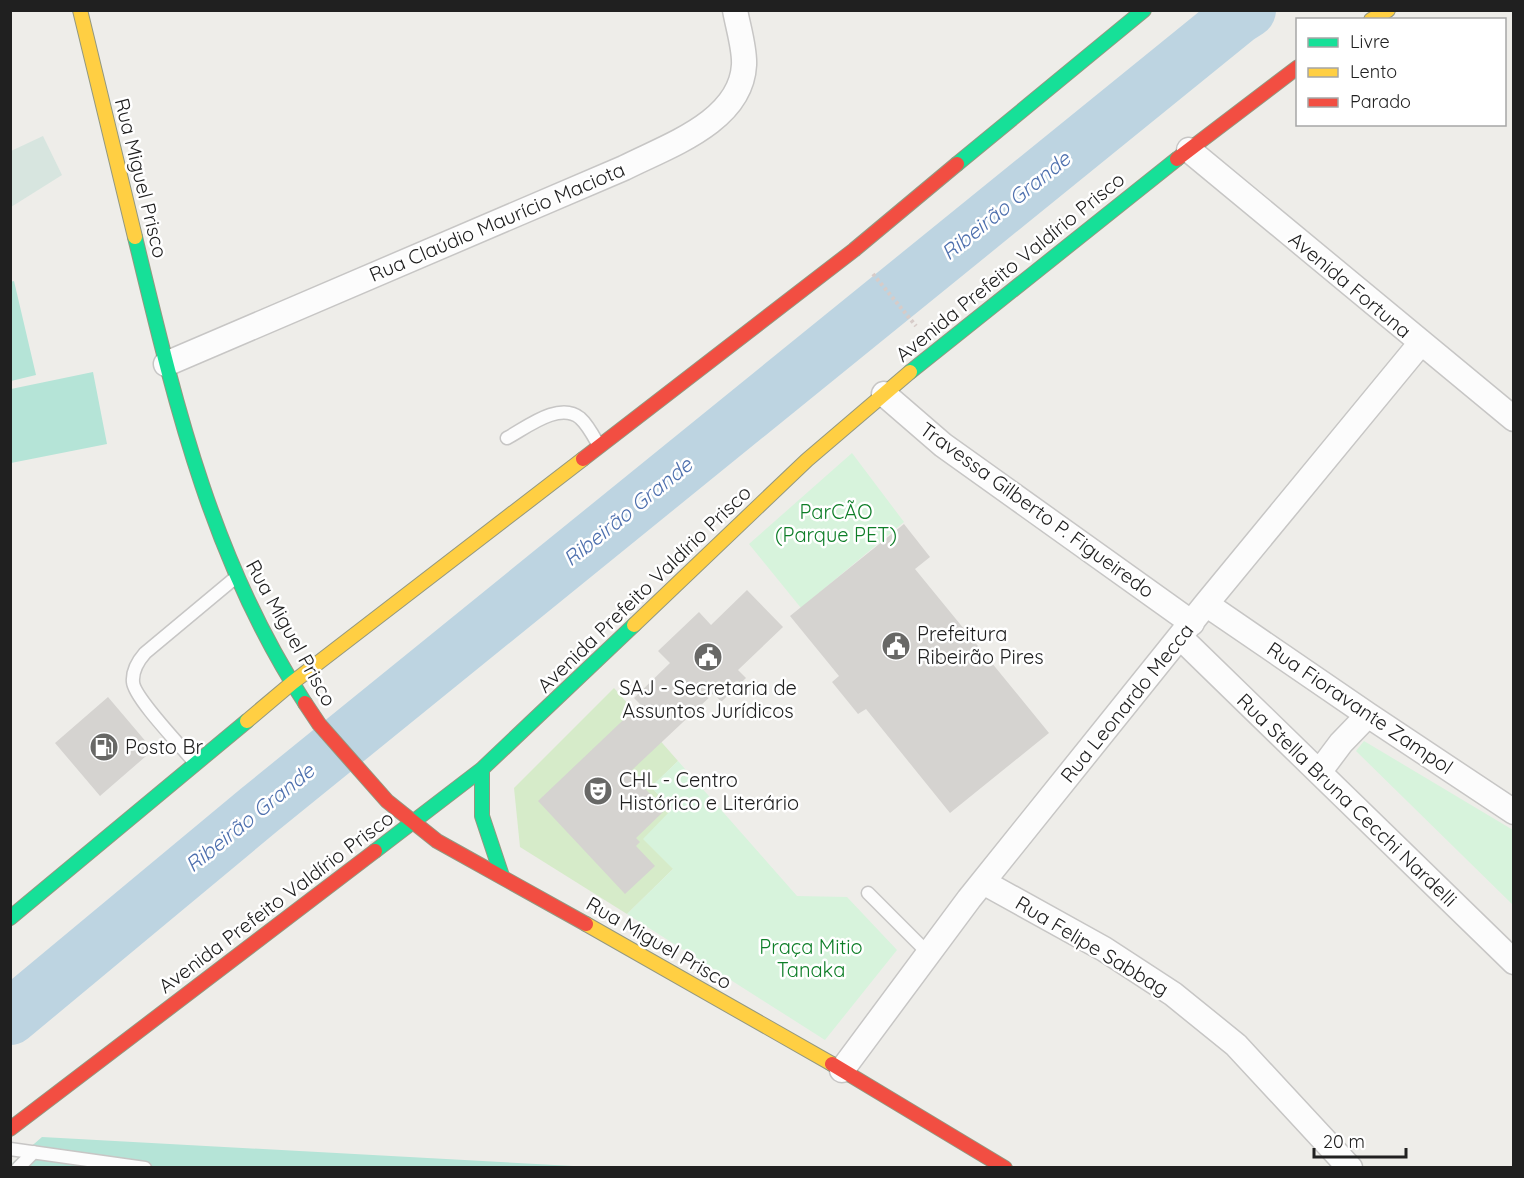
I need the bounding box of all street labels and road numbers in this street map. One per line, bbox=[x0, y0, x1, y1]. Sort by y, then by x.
street label: Rua Miguel Prisco bbox=[110, 95, 173, 260]
street label: Rua Claúdio Maurício Maciota bbox=[365, 156, 628, 287]
street label: Avenida Prefeito Valdírio Prisco bbox=[890, 166, 1129, 367]
street label: Avenida Fortuna bbox=[1284, 226, 1417, 343]
street label: Travessa Gilberto P. Figueiredo bbox=[915, 416, 1159, 603]
street label: Avenida Prefeito Valdírio Prisco bbox=[532, 480, 756, 698]
street label: Rua Miguel Prisco bbox=[241, 555, 342, 710]
street label: Rua Leonardo Mecca bbox=[1055, 618, 1198, 787]
street label: Rua Fioravante Zampol bbox=[1263, 636, 1458, 779]
street label: Rua Stella Bruna Cecchi Nardelli bbox=[1232, 688, 1463, 912]
street label: Avenida Prefeito Valdírio Prisco bbox=[153, 805, 398, 998]
street label: Rua Felipe Sabbag bbox=[1011, 890, 1173, 1001]
street label: Rua Miguel Prisco bbox=[582, 891, 736, 994]

